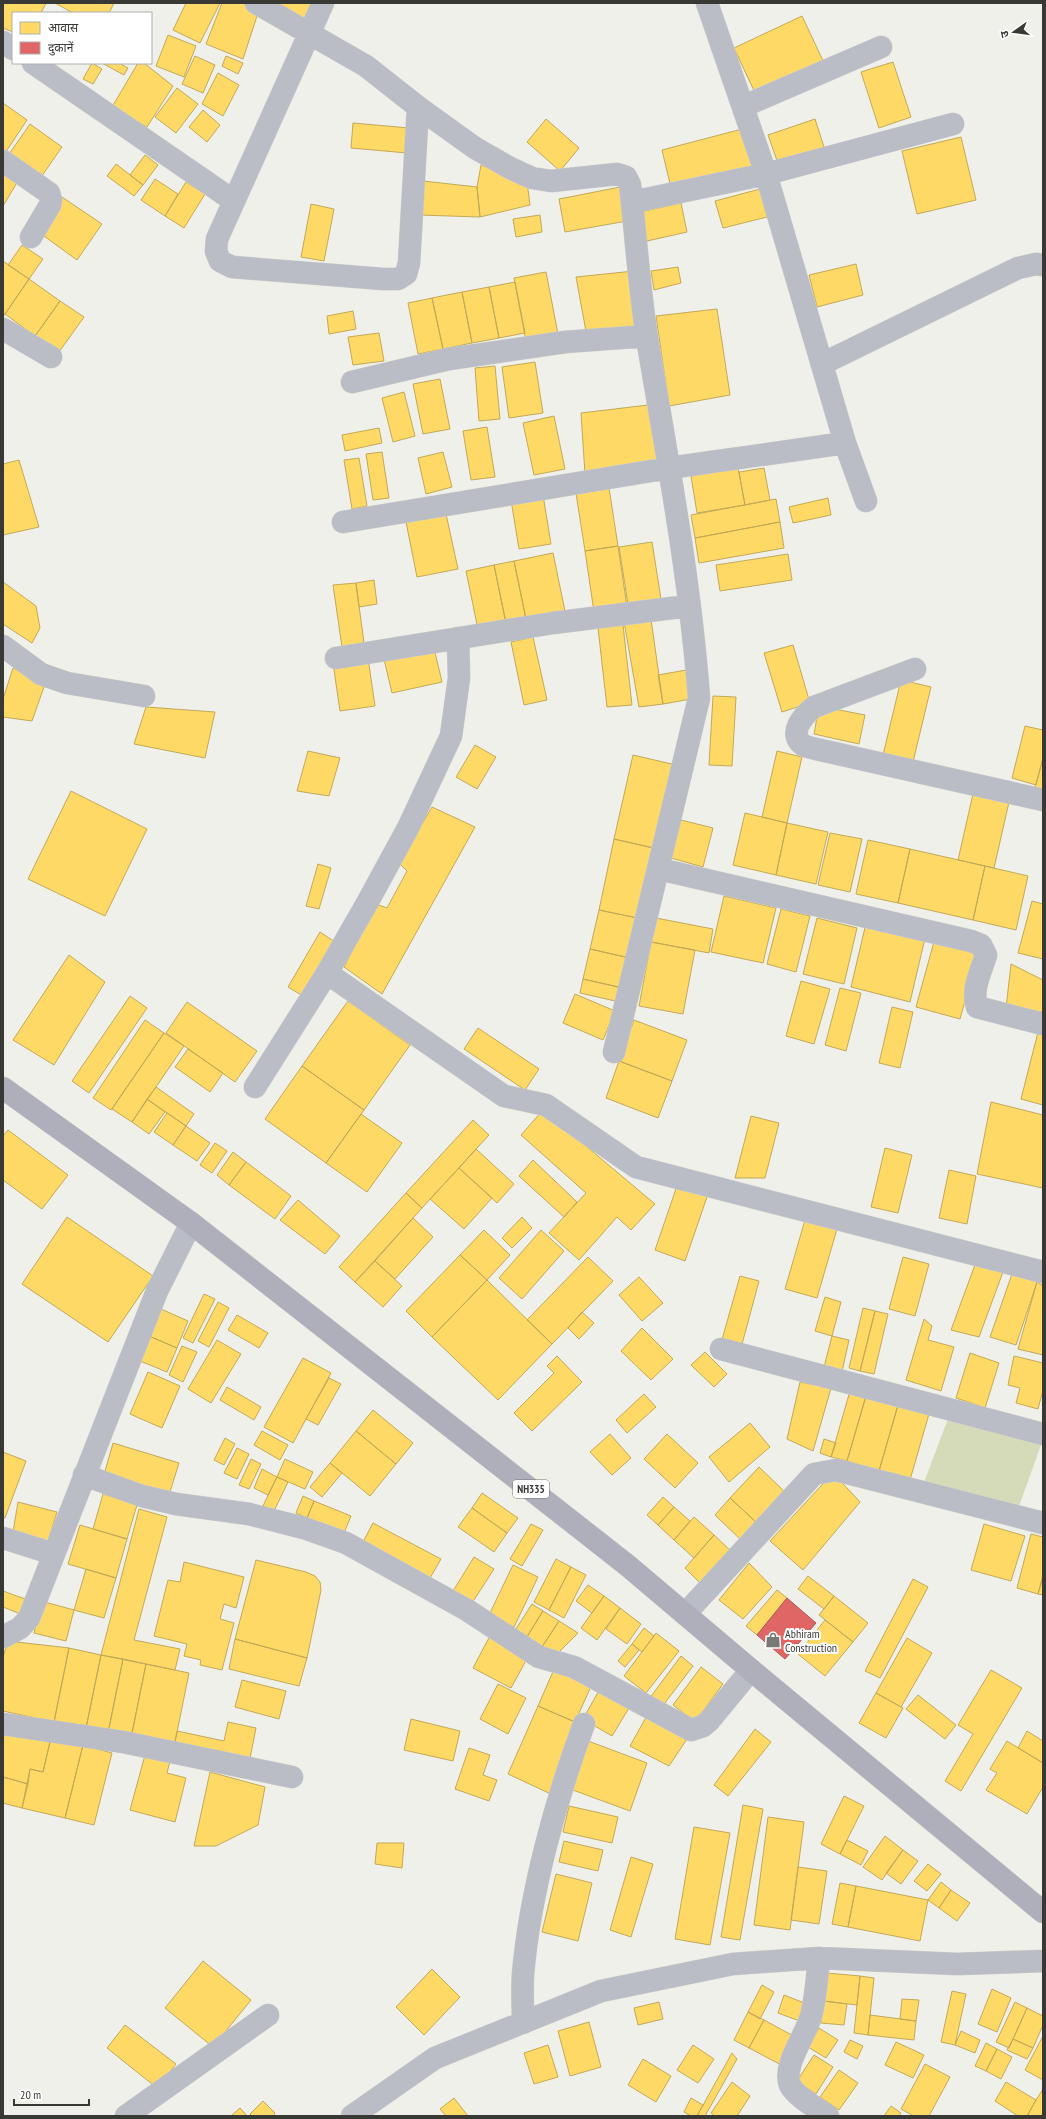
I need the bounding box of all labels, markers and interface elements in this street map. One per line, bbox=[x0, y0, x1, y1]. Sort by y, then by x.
legend bbox=[12, 12, 152, 64]
north arrow bbox=[994, 12, 1034, 52]
text: आवास bbox=[48, 20, 79, 35]
text: उ bbox=[997, 29, 1012, 39]
text: दुकानें bbox=[48, 40, 74, 56]
road number: NH335 bbox=[513, 1480, 549, 1498]
place label: Abhiram Construction bbox=[785, 1626, 837, 1655]
shop icon: Abhiram Construction bbox=[764, 1631, 782, 1649]
scale bar bbox=[14, 2081, 89, 2107]
text: 20 m bbox=[20, 2087, 41, 2102]

